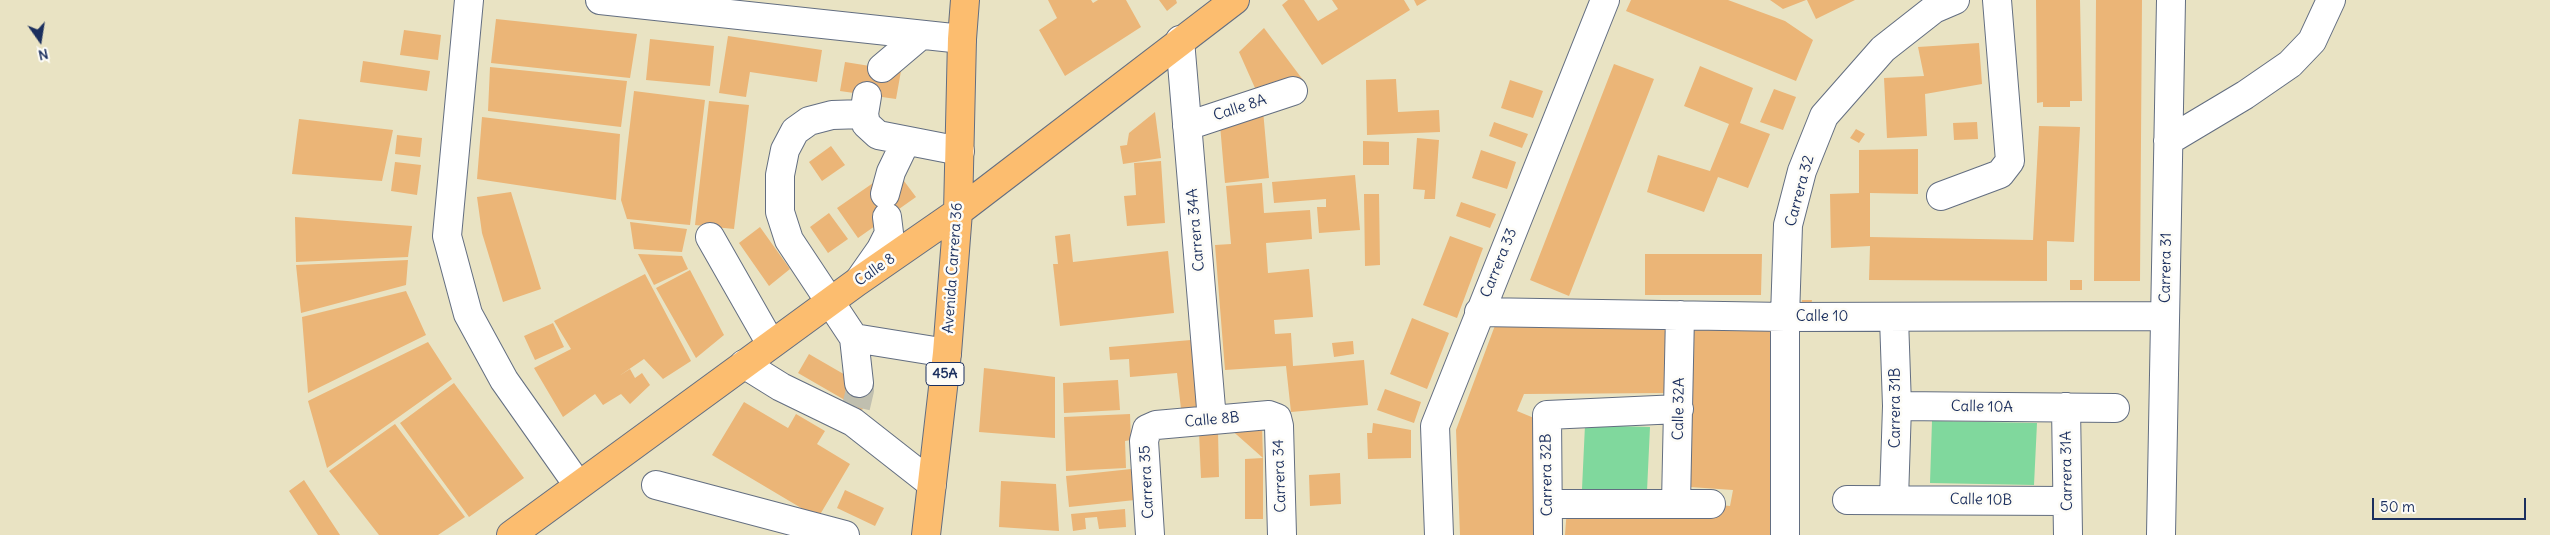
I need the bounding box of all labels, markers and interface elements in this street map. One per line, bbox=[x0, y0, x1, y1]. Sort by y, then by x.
north arrow bbox=[15, 15, 65, 65]
text: N bbox=[37, 45, 50, 64]
street label: Calle 8A bbox=[1211, 91, 1269, 125]
street label: Carrera 32 bbox=[1782, 153, 1818, 229]
street label: Carrera 34A bbox=[1183, 188, 1209, 272]
street label: Avenida Carrera 36 bbox=[939, 202, 967, 334]
street label: Carrera 33 bbox=[1477, 226, 1521, 300]
street label: Carrera 31 bbox=[2156, 233, 2176, 303]
street label: Calle 8 bbox=[851, 250, 899, 290]
street label: Calle 10 bbox=[1796, 308, 1848, 326]
road number: 45A bbox=[926, 362, 964, 386]
street label: Carrera 31B bbox=[1887, 368, 1905, 448]
street label: Calle 32A bbox=[1669, 377, 1689, 441]
street label: Calle 10A bbox=[1951, 397, 2013, 417]
street label: Calle 8B bbox=[1184, 409, 1240, 431]
street label: Carrera 31A bbox=[2057, 431, 2077, 511]
street label: Carrera 32B bbox=[1537, 433, 1557, 517]
street label: Carrera 34 bbox=[1270, 439, 1290, 513]
street label: Carrera 35 bbox=[1136, 445, 1158, 519]
scale bar bbox=[2375, 488, 2529, 520]
street label: Calle 10B bbox=[1950, 490, 2012, 510]
text: 50 m bbox=[2380, 497, 2415, 516]

